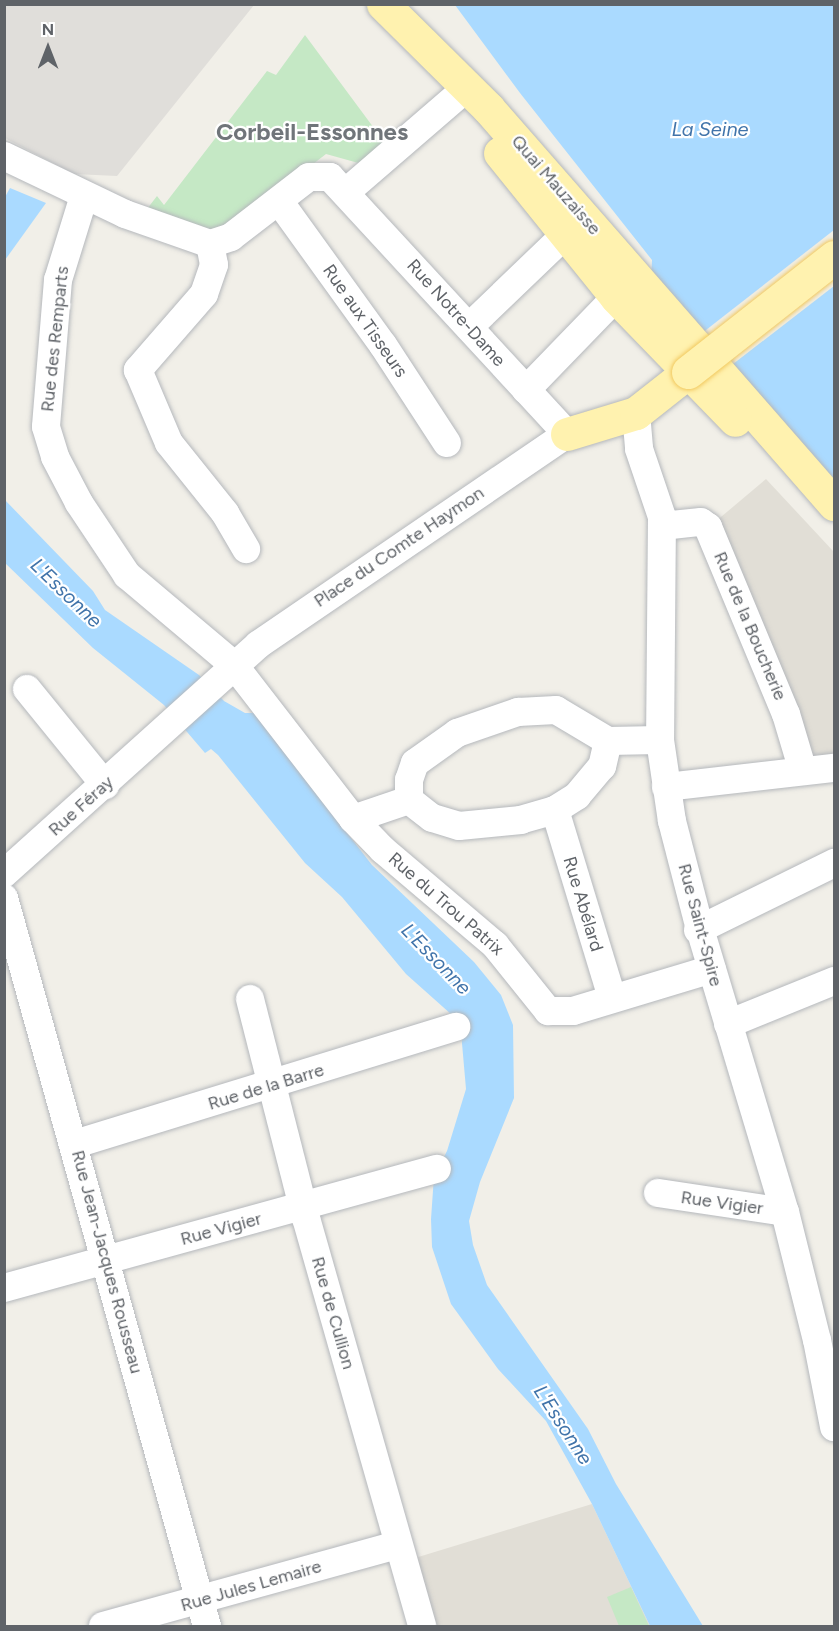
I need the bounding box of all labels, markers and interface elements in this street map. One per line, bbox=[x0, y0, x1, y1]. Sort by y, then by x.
north arrow bbox=[18, 18, 78, 78]
text: N bbox=[42, 20, 54, 39]
water label: La Seine bbox=[671, 117, 749, 141]
district label: Corbeil-Essonnes bbox=[216, 118, 408, 146]
street label: Quai Mauzaisse bbox=[507, 131, 605, 239]
street label: Rue Notre-Dame bbox=[402, 255, 510, 371]
street label: Rue aux Tisseurs bbox=[318, 260, 412, 382]
street label: Rue des Remparts bbox=[37, 265, 73, 413]
street label: Place du Comte Haymon bbox=[310, 482, 488, 612]
street label: Rue de la Boucherie bbox=[709, 549, 791, 703]
water label: L'Essonne bbox=[25, 553, 107, 633]
street label: Rue Féray bbox=[44, 771, 118, 841]
street label: Rue du Trou Patrix bbox=[384, 848, 508, 960]
street label: Rue Abélard bbox=[558, 854, 608, 954]
street label: Rue Saint-Spire bbox=[673, 861, 727, 989]
water label: L'Essonne bbox=[396, 918, 476, 1000]
street label: Rue de la Barre bbox=[205, 1059, 327, 1115]
street label: Rue Jean-Jacques Rousseau bbox=[67, 1148, 147, 1376]
street label: Rue Vigier bbox=[679, 1187, 765, 1219]
street label: Rue Vigier bbox=[178, 1208, 264, 1250]
street label: Rue de Cullion bbox=[307, 1254, 359, 1372]
water label: L'Essonne bbox=[528, 1381, 598, 1469]
street label: Rue Jules Lemaire bbox=[178, 1556, 324, 1616]

